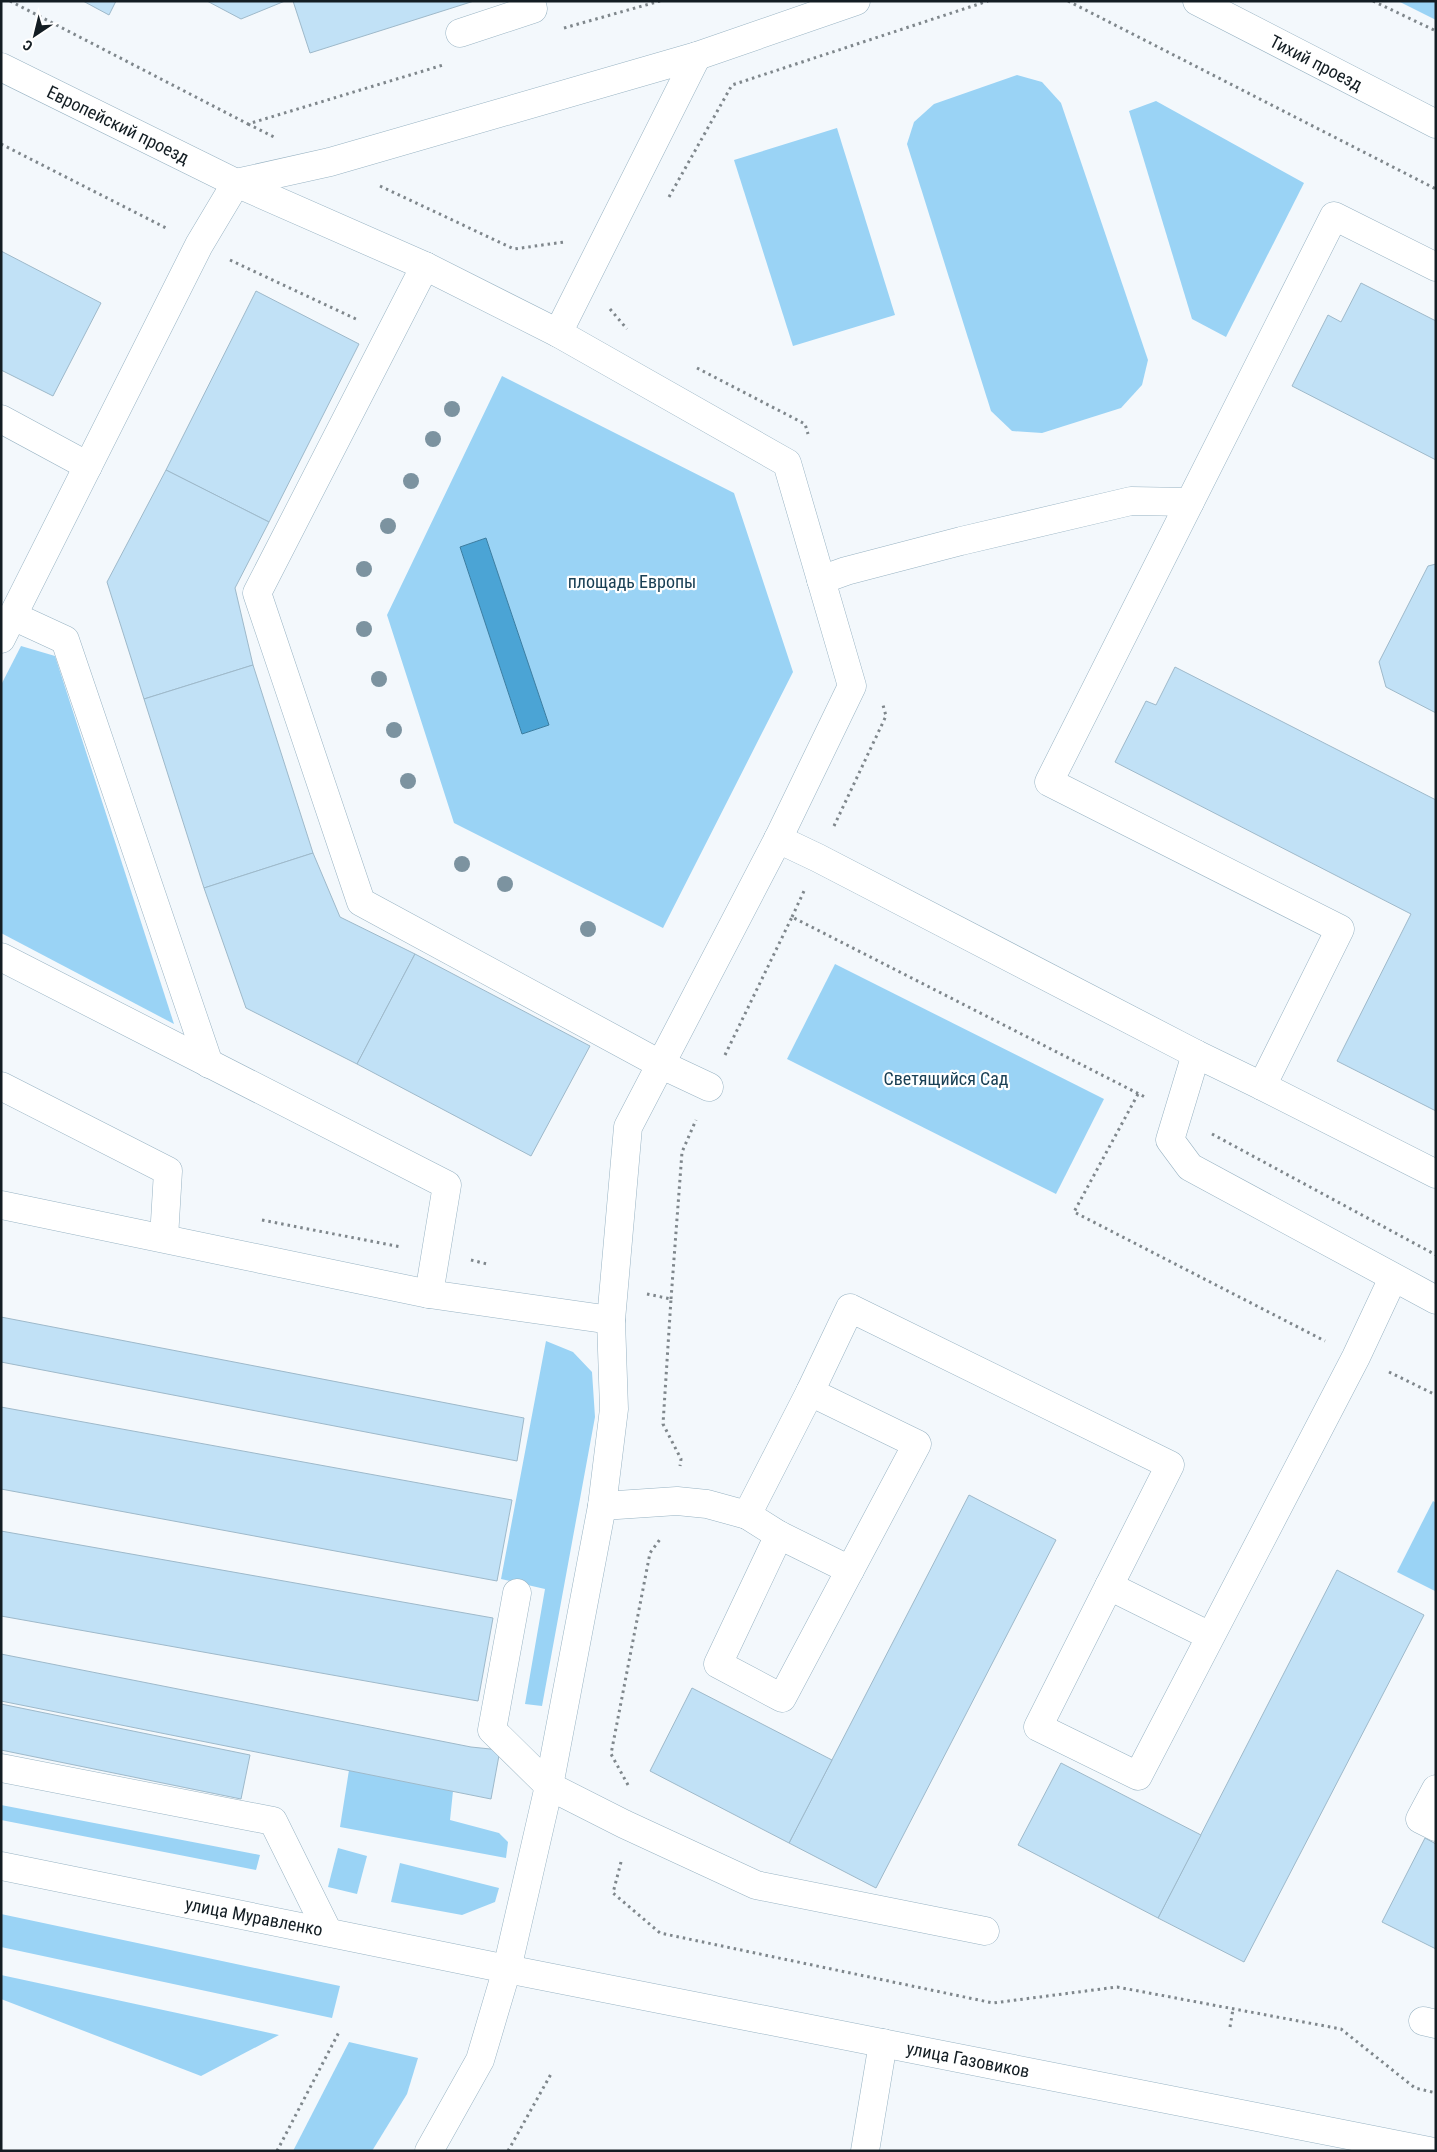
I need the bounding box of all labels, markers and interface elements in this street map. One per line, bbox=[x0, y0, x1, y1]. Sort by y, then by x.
north arrow bbox=[10, 10, 60, 60]
street label: Тихий проезд bbox=[1266, 30, 1366, 95]
text: С bbox=[20, 37, 35, 54]
street label: Европейский проезд bbox=[44, 81, 193, 168]
park label: площадь Европы bbox=[568, 571, 696, 592]
park label: Светящийся Сад bbox=[884, 1068, 1009, 1089]
street label: улица Муравленко bbox=[184, 1893, 325, 1940]
street label: улица Газовиков bbox=[905, 2037, 1032, 2082]

